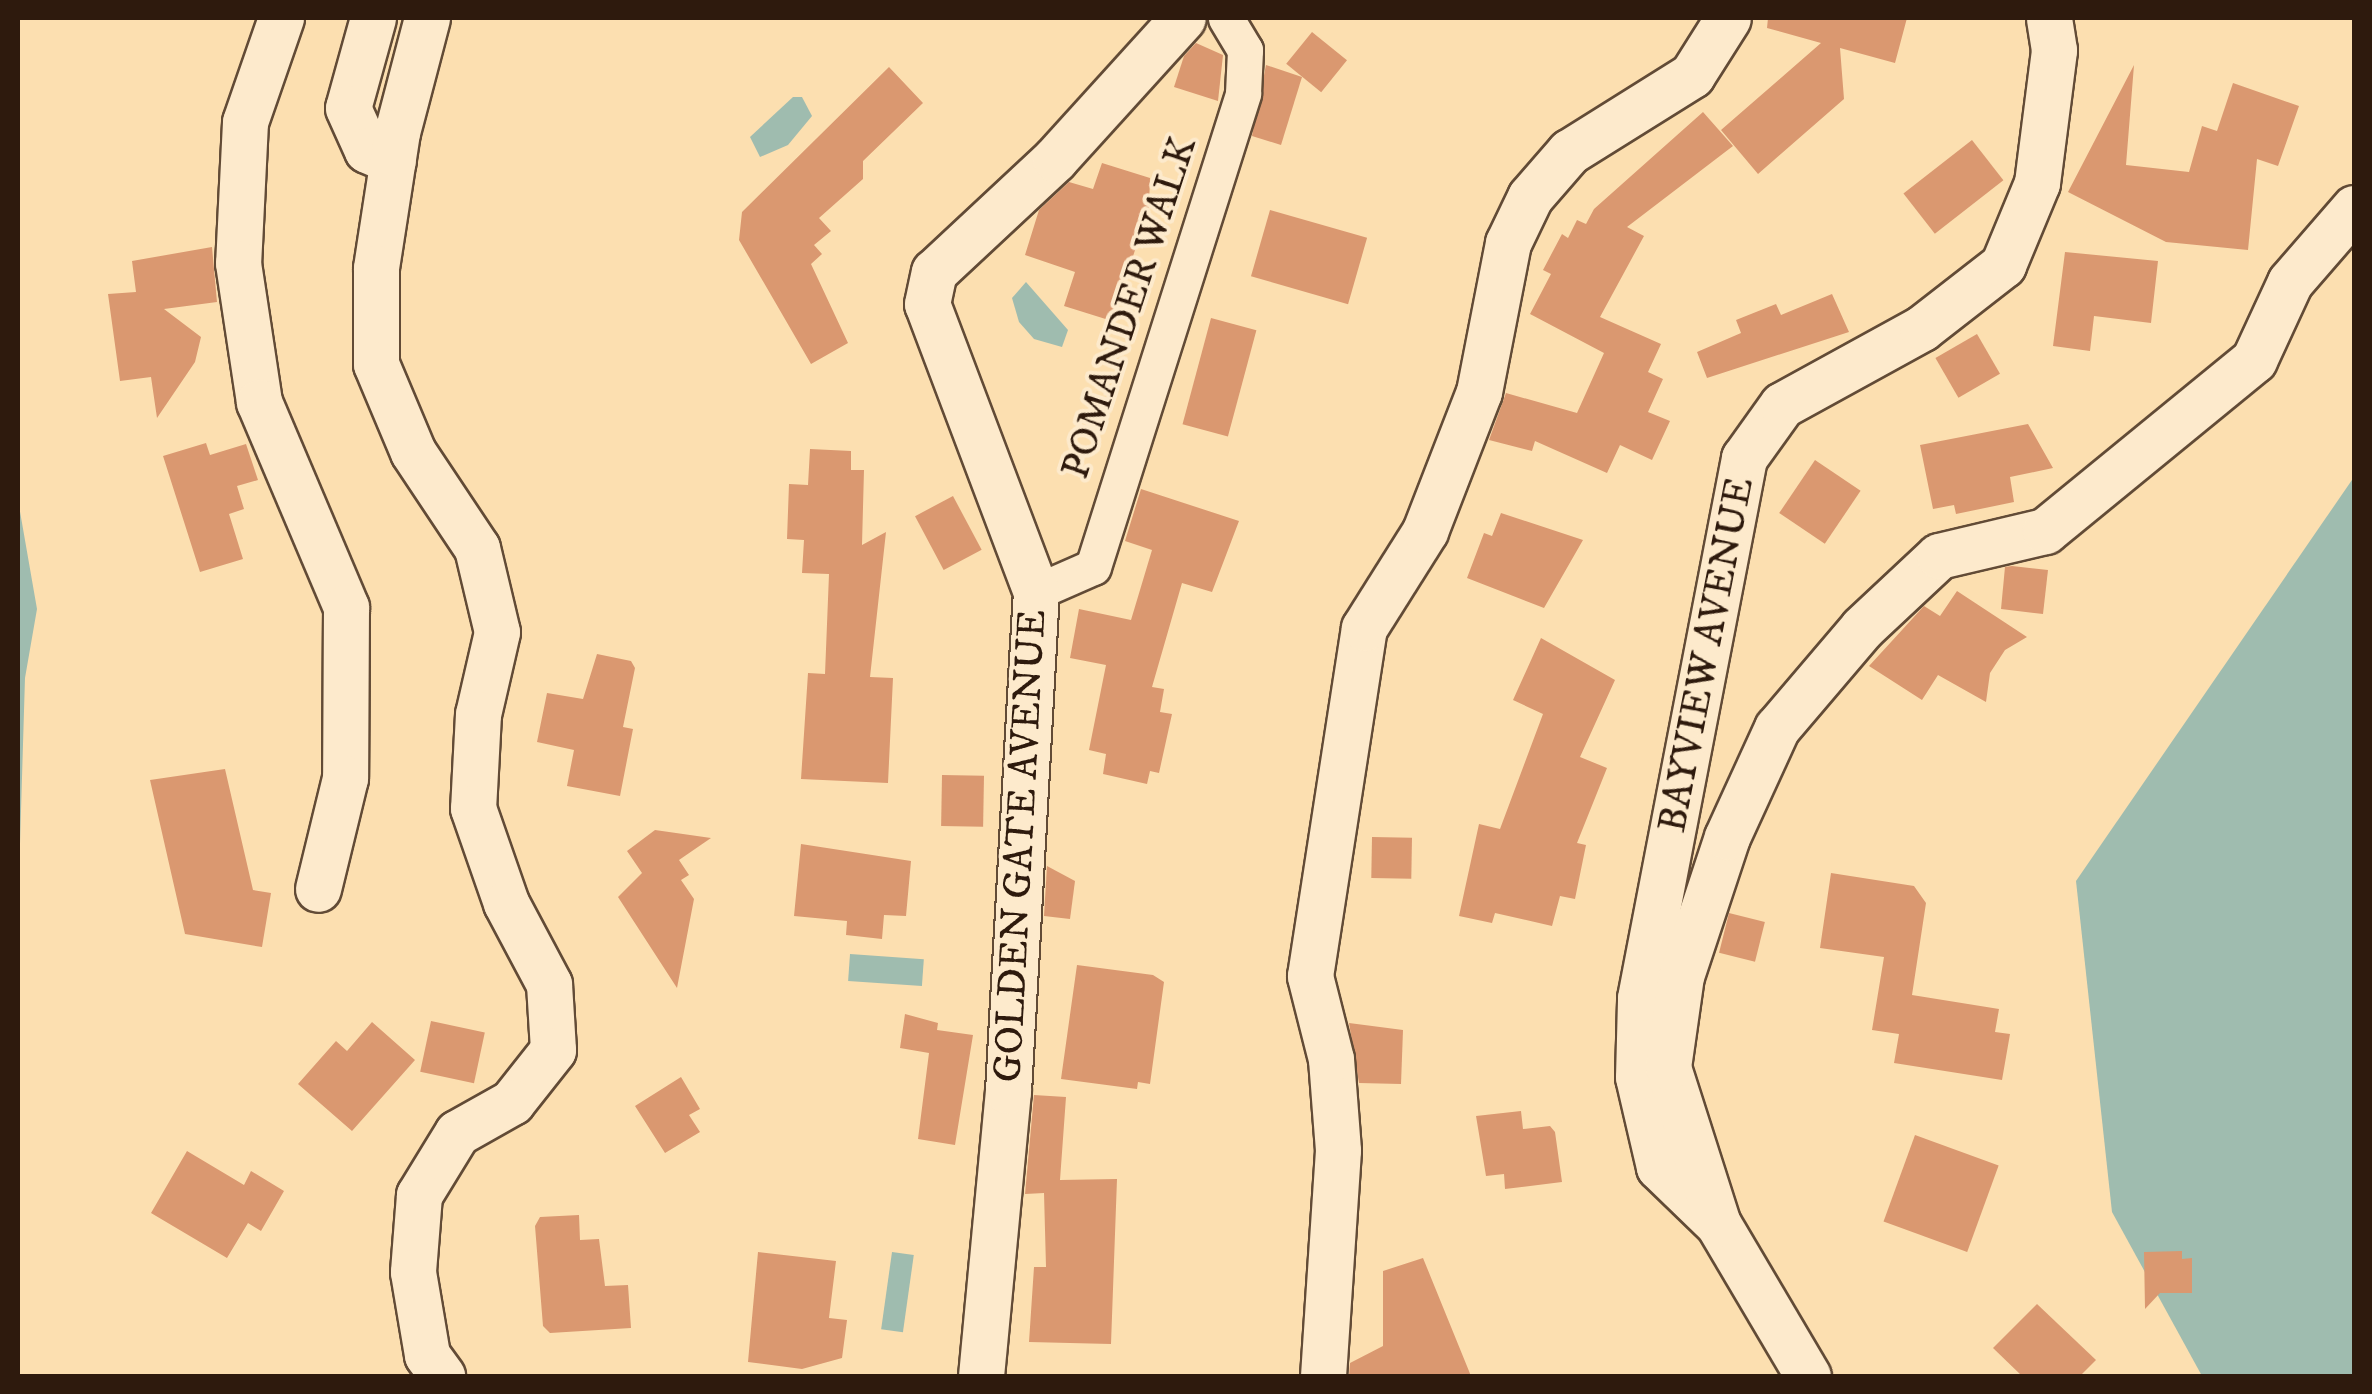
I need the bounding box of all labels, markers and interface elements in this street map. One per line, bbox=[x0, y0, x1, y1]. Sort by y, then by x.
street label: POMANDER WALK bbox=[1052, 131, 1208, 485]
street label: BAYVIEW AVENUE bbox=[1649, 473, 1765, 837]
street label: GOLDEN GATE AVENUE bbox=[985, 608, 1057, 1084]

